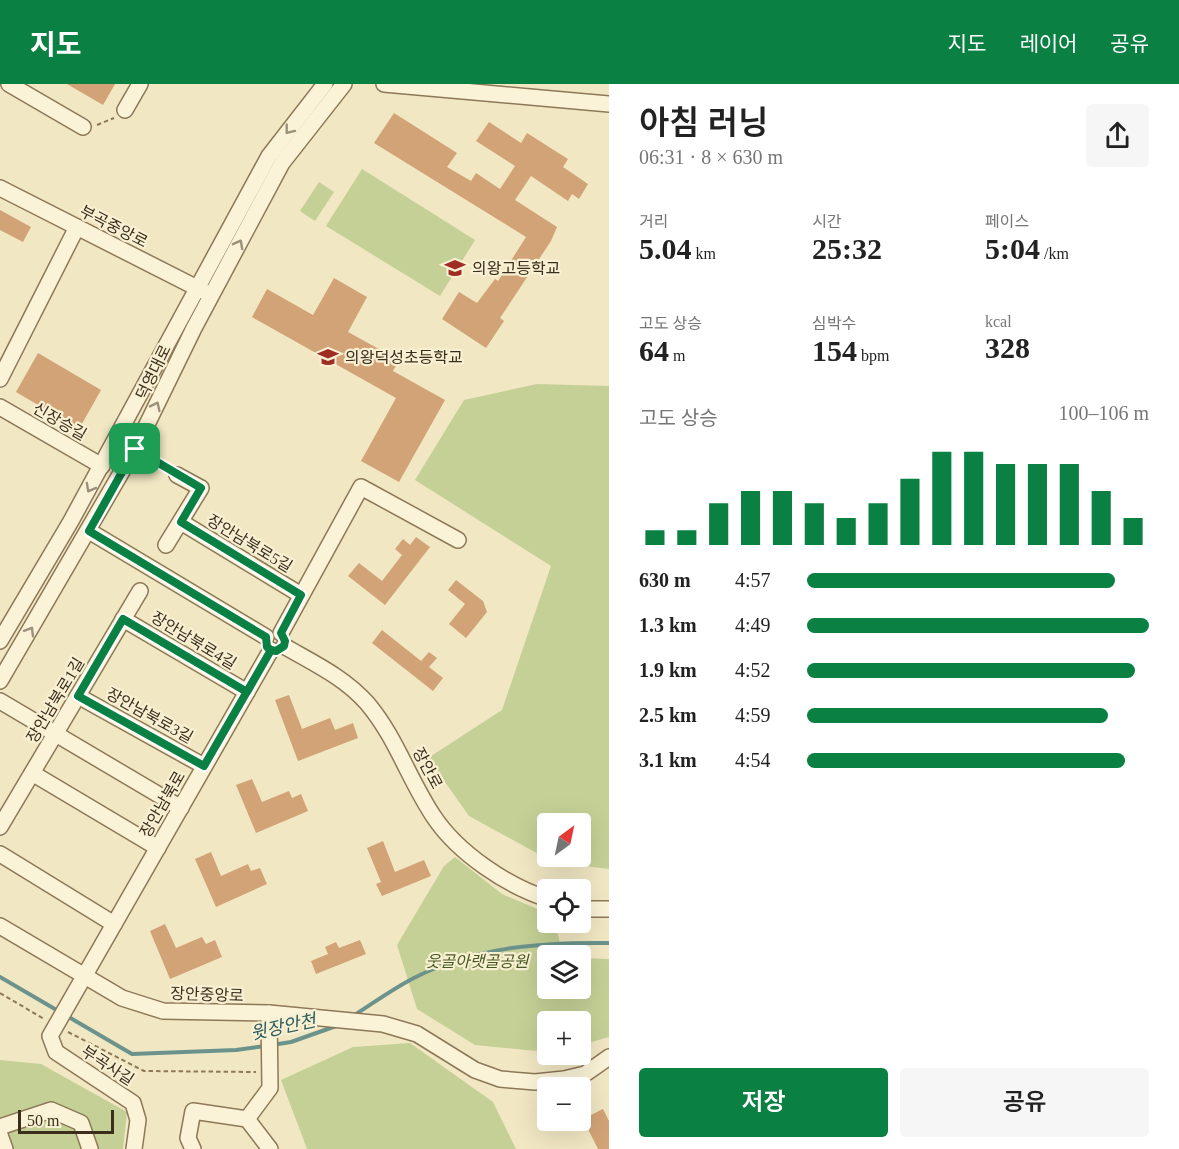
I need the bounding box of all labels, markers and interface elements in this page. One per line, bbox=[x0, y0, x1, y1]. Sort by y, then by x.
text: 지도 bbox=[30, 29, 82, 60]
text: 지도 bbox=[948, 32, 986, 56]
text: 레이어 bbox=[1019, 32, 1077, 56]
text: 공유 bbox=[1110, 32, 1149, 56]
button: share bbox=[1086, 104, 1149, 167]
text: 아침 러닝 bbox=[639, 105, 769, 141]
one-way arrow bbox=[285, 123, 296, 134]
text: 06:31 · 8 × 630 m bbox=[639, 146, 783, 168]
street label: 부곡중앙로 bbox=[77, 202, 151, 251]
text: 거리 bbox=[639, 213, 668, 230]
text: 시간 bbox=[812, 213, 841, 230]
text: 페이스 bbox=[985, 213, 1029, 230]
text: 5.04 bbox=[639, 232, 692, 265]
text: 25:32 bbox=[812, 232, 882, 265]
text: 5:04 bbox=[985, 232, 1040, 265]
one-way arrow bbox=[232, 240, 243, 250]
text: km bbox=[692, 245, 716, 262]
text: /km bbox=[1040, 245, 1069, 262]
school or university icon: 의왕고등학교 bbox=[443, 256, 467, 280]
place label: 의왕고등학교 bbox=[472, 260, 560, 277]
text: kcal bbox=[985, 313, 1012, 330]
text: 고도 상승 bbox=[639, 315, 702, 332]
text: 심박수 bbox=[812, 315, 856, 332]
text: 328 bbox=[985, 331, 1030, 364]
text: 64 bbox=[639, 334, 669, 367]
text: 154 bbox=[812, 334, 857, 367]
street label: 덕영대로 bbox=[133, 342, 174, 402]
school or university icon: 의왕덕성초등학교 bbox=[316, 345, 340, 369]
text: m bbox=[669, 347, 685, 364]
text: bpm bbox=[857, 347, 889, 364]
place label: 의왕덕성초등학교 bbox=[345, 349, 463, 366]
street label: 신장승길 bbox=[30, 399, 90, 444]
one-way arrow bbox=[149, 401, 161, 412]
text: 100–106 m bbox=[1058, 402, 1149, 424]
text: 고도 상승 bbox=[639, 407, 718, 429]
pin bbox=[109, 423, 160, 474]
icon: arrive bbox=[118, 432, 151, 465]
one-way arrow bbox=[86, 481, 97, 492]
street label: 장안남북로5길 bbox=[204, 511, 295, 576]
text: 630 m bbox=[639, 569, 691, 591]
text: 4:57 bbox=[735, 569, 771, 591]
street label: 장안남북로4길 bbox=[148, 608, 239, 673]
text: 1.3 km bbox=[639, 614, 697, 636]
text: 4:49 bbox=[735, 614, 771, 636]
one-way arrow bbox=[23, 627, 34, 637]
street label: 장안남북로1길 bbox=[23, 655, 88, 746]
text: 1.9 km bbox=[639, 659, 697, 681]
text: 4:52 bbox=[735, 659, 771, 681]
street label: 장안남북로3길 bbox=[104, 685, 196, 746]
text: 2.5 km bbox=[639, 704, 697, 726]
text: 4:59 bbox=[735, 704, 771, 726]
street label: 장안로 bbox=[410, 745, 446, 792]
text: 3.1 km bbox=[639, 749, 697, 771]
text: 4:54 bbox=[735, 749, 771, 771]
street label: 장안남북로 bbox=[137, 768, 188, 840]
north arrow bbox=[537, 813, 591, 867]
map controls bbox=[537, 813, 591, 1131]
button: locate bbox=[537, 879, 591, 933]
button: layers bbox=[537, 945, 591, 999]
park label: 웃골아랫골공원 bbox=[425, 953, 530, 970]
street label: 장안중앙로 bbox=[170, 985, 244, 1004]
water label: 윗장안천 bbox=[249, 1010, 320, 1044]
button: + bbox=[537, 1011, 591, 1065]
street label: 부곡사길 bbox=[78, 1042, 137, 1089]
button: 저장 bbox=[639, 1068, 888, 1137]
button: 공유 bbox=[900, 1068, 1149, 1137]
button: − bbox=[537, 1077, 591, 1131]
scale bar bbox=[18, 1107, 114, 1134]
text: 50 m bbox=[27, 1112, 59, 1129]

